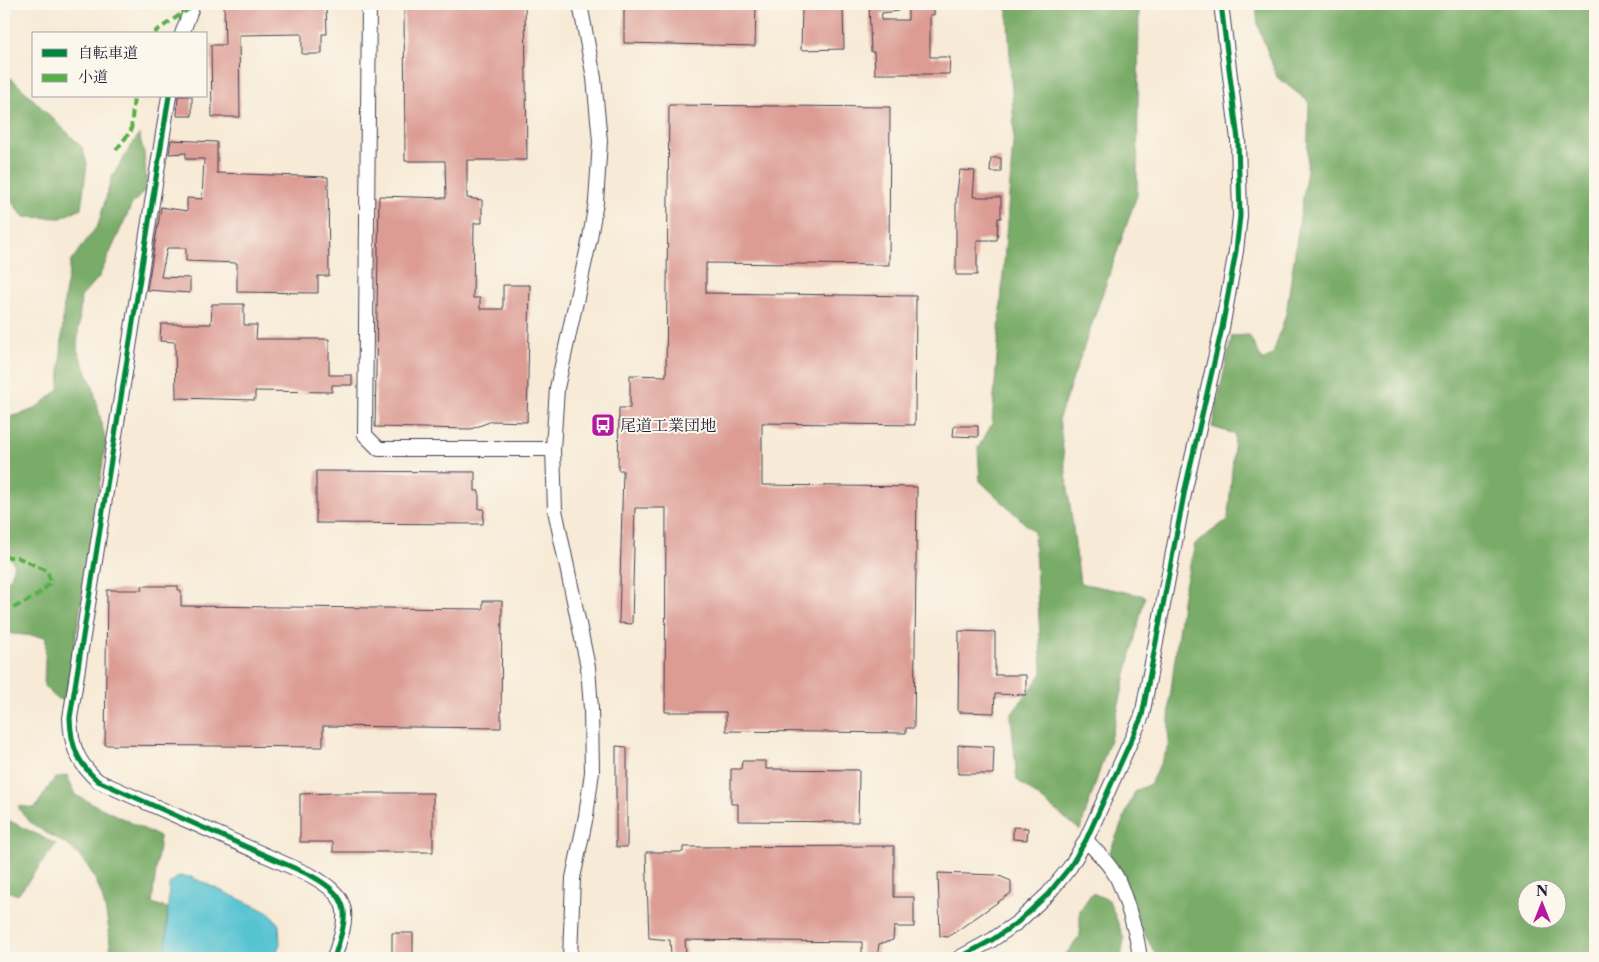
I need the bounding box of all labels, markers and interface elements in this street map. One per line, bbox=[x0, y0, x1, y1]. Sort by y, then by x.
legend bbox=[32, 32, 208, 98]
text: 自転車道 bbox=[78, 43, 138, 62]
text: 小道 bbox=[78, 67, 108, 86]
bus stop icon: 尾道工業団地 bbox=[590, 412, 616, 438]
place label: 尾道工業団地 bbox=[620, 415, 716, 435]
north arrow bbox=[1516, 880, 1566, 930]
text: N bbox=[1536, 882, 1548, 900]

